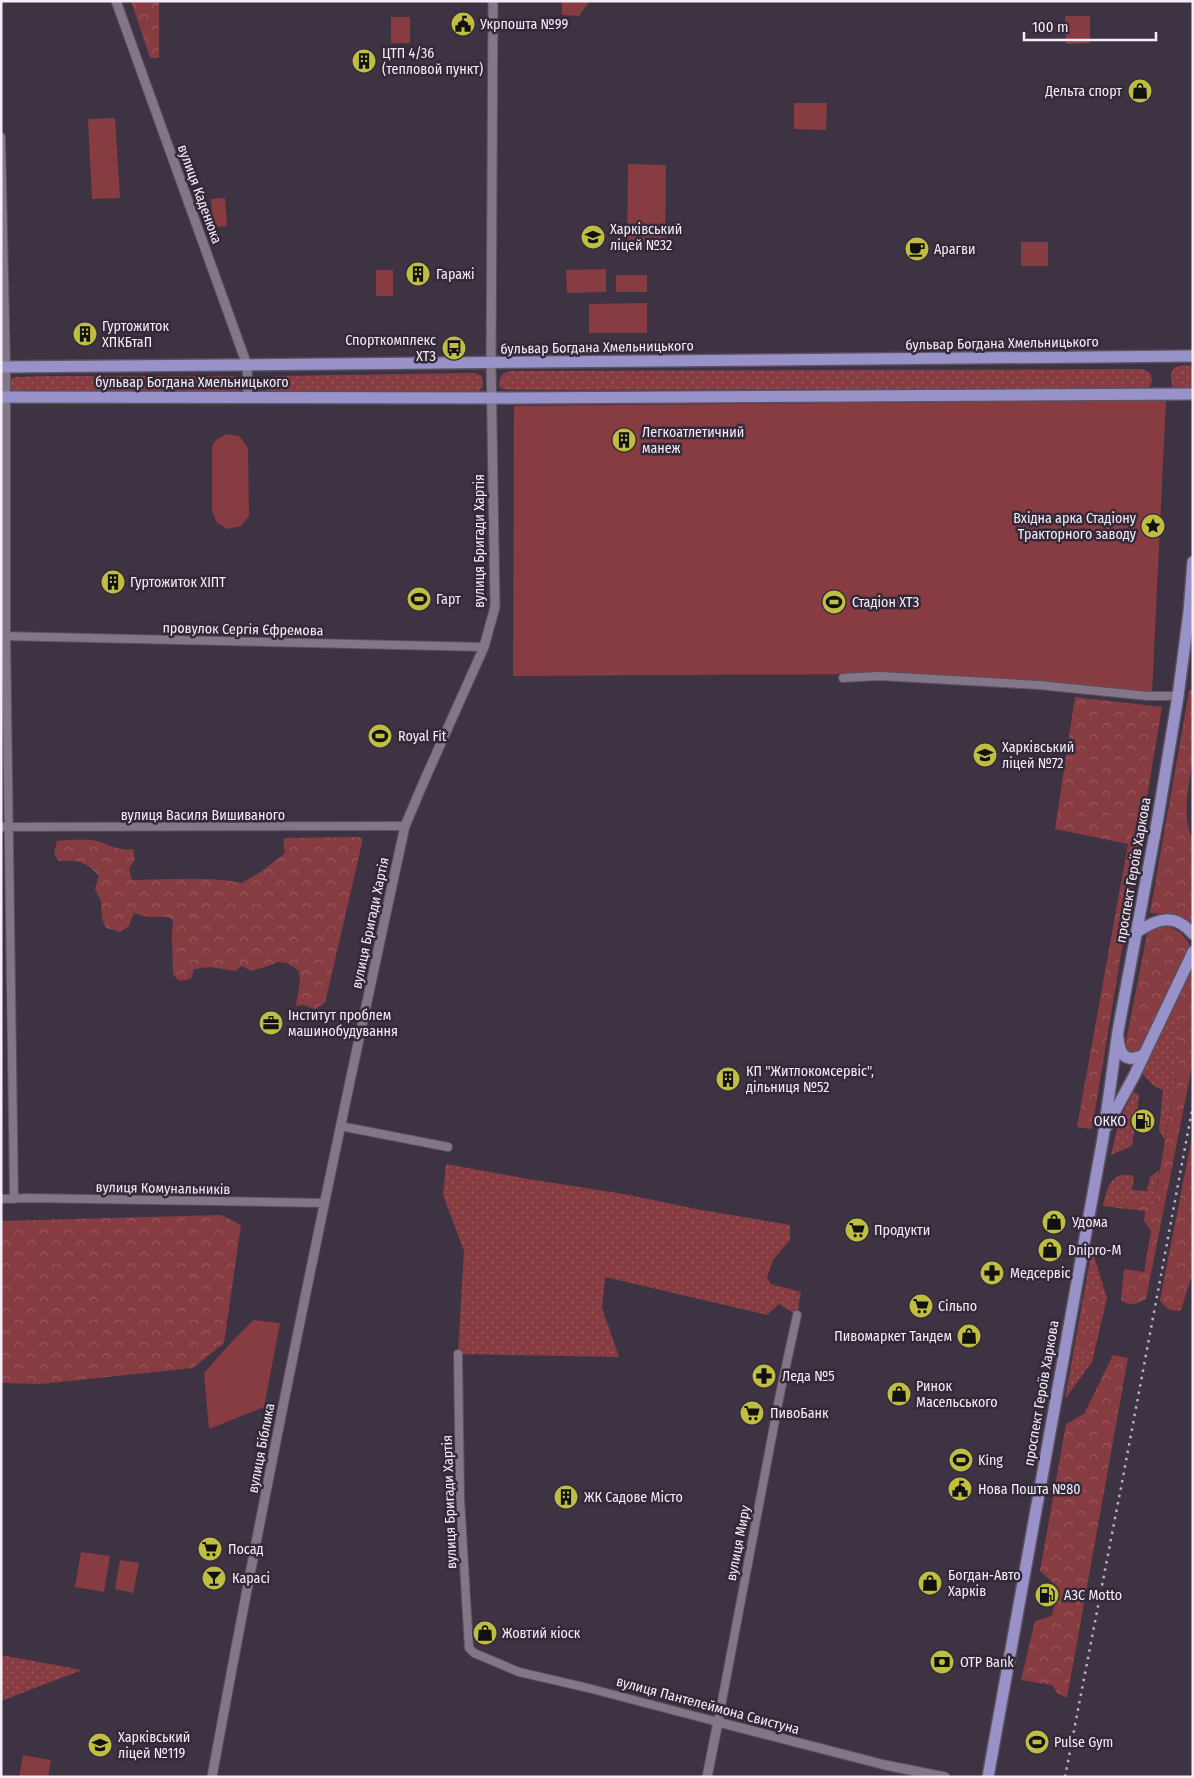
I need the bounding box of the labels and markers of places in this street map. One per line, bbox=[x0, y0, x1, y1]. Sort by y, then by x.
public building icon: Укрпошта №99 bbox=[450, 11, 476, 37]
place label: Укрпошта №99 bbox=[479, 16, 568, 33]
place label: ЦТП 4/36 (тепловой пункт) bbox=[382, 45, 483, 78]
building icon: ЦТП 4/36 (тепловой пункт) bbox=[351, 48, 377, 74]
shop icon: Дельта спорт bbox=[1127, 78, 1153, 104]
place label: Дельта спорт bbox=[1044, 83, 1122, 100]
place label: Харківський ліцей №32 bbox=[610, 221, 682, 254]
school or university icon: Харківський ліцей №32 bbox=[580, 224, 606, 250]
cafe icon: Арагви bbox=[904, 236, 930, 262]
place label: Арагви bbox=[934, 241, 976, 258]
building icon: Гаражі bbox=[405, 261, 431, 287]
place label: Гаражі bbox=[436, 266, 475, 283]
place label: Гуртожиток ХПКБтаП bbox=[102, 318, 169, 351]
building icon: Гуртожиток ХПКБтаП bbox=[72, 321, 98, 347]
place label: Спорткомплекс ХТЗ bbox=[345, 332, 436, 365]
bus stop icon: Спорткомплекс ХТЗ bbox=[441, 335, 467, 361]
place label: Легкоатлетичний манеж bbox=[642, 424, 744, 457]
building icon: Легкоатлетичний манеж bbox=[611, 427, 637, 453]
place label: Вхідна арка Стадіону Тракторного заводу bbox=[1013, 510, 1137, 543]
place icon: Вхідна арка Стадіону Тракторного заводу bbox=[1140, 513, 1166, 539]
building icon: Гуртожиток ХІПТ bbox=[100, 569, 126, 595]
place label: Гуртожиток ХІПТ bbox=[130, 574, 226, 591]
sports icon: Гарт bbox=[406, 586, 432, 612]
sports icon: Стадіон ХТЗ bbox=[821, 589, 847, 615]
place label: Гарт bbox=[436, 591, 461, 608]
place label: Стадіон ХТЗ bbox=[852, 594, 919, 611]
sports icon: Royal Fit bbox=[367, 723, 393, 749]
place label: Royal Fit bbox=[398, 728, 447, 745]
place label: Харківський ліцей №72 bbox=[1002, 739, 1074, 772]
school or university icon: Харківський ліцей №72 bbox=[972, 742, 998, 768]
place label: Інститут проблем машинобудування bbox=[288, 1007, 398, 1040]
office icon: Інститут проблем машинобудування bbox=[258, 1010, 284, 1036]
place label: КП "Житлокомсервіс", дільниця №52 bbox=[746, 1063, 874, 1096]
building icon: КП "Житлокомсервіс", дільниця №52 bbox=[715, 1066, 741, 1092]
fuel station icon: ОККО bbox=[1130, 1108, 1156, 1134]
place label: ОККО bbox=[1094, 1113, 1126, 1130]
shop icon: Удома bbox=[1041, 1209, 1067, 1235]
place label: Удома bbox=[1071, 1214, 1108, 1231]
supermarket icon: Продукти bbox=[844, 1217, 870, 1243]
place label: Продукти bbox=[874, 1222, 930, 1239]
shop icon: Dnipro-M bbox=[1037, 1237, 1063, 1263]
place label: Dnipro-M bbox=[1068, 1242, 1122, 1259]
pharmacy icon: Медсервіс bbox=[979, 1260, 1005, 1286]
place label: Медсервіс bbox=[1010, 1265, 1070, 1282]
supermarket icon: Сільпо bbox=[908, 1293, 934, 1319]
place label: Сільпо bbox=[938, 1298, 977, 1315]
shop icon: Пивомаркет Тандем bbox=[956, 1323, 982, 1349]
place label: Пивомаркет Тандем bbox=[834, 1328, 952, 1345]
pharmacy icon: Леда №5 bbox=[751, 1363, 777, 1389]
place label: Леда №5 bbox=[782, 1368, 835, 1385]
place label: Ринок Масельського bbox=[916, 1378, 998, 1411]
shop icon: Ринок Масельського bbox=[886, 1381, 912, 1407]
supermarket icon: ПивоБанк bbox=[739, 1400, 765, 1426]
place label: ПивоБанк bbox=[770, 1405, 829, 1422]
sports icon: King bbox=[948, 1447, 974, 1473]
place label: King bbox=[978, 1452, 1003, 1469]
public building icon: Нова Пошта №80 bbox=[947, 1476, 973, 1502]
place label: Нова Пошта №80 bbox=[978, 1481, 1080, 1498]
building icon: ЖК Садове Місто bbox=[553, 1484, 579, 1510]
place label: ЖК Садове Місто bbox=[584, 1489, 683, 1506]
supermarket icon: Посад bbox=[197, 1536, 223, 1562]
place label: Посад bbox=[228, 1541, 264, 1558]
bar icon: Карасі bbox=[201, 1565, 227, 1591]
place label: Богдан-Авто Харків bbox=[948, 1567, 1021, 1600]
place label: Карасі bbox=[232, 1570, 270, 1587]
shop icon: Богдан-Авто Харків bbox=[917, 1570, 943, 1596]
fuel station icon: АЗС Motto bbox=[1034, 1582, 1060, 1608]
place label: АЗС Motto bbox=[1064, 1587, 1122, 1604]
shop icon: Жовтий кіоск bbox=[472, 1620, 498, 1646]
place label: Жовтий кіоск bbox=[502, 1625, 581, 1642]
bank icon: OTP Bank bbox=[929, 1649, 955, 1675]
place label: OTP Bank bbox=[960, 1654, 1014, 1671]
place label: Харківський ліцей №119 bbox=[118, 1729, 190, 1762]
sports icon: Pulse Gym bbox=[1024, 1729, 1050, 1755]
school or university icon: Харківський ліцей №119 bbox=[87, 1732, 113, 1758]
place label: Pulse Gym bbox=[1054, 1734, 1113, 1751]

